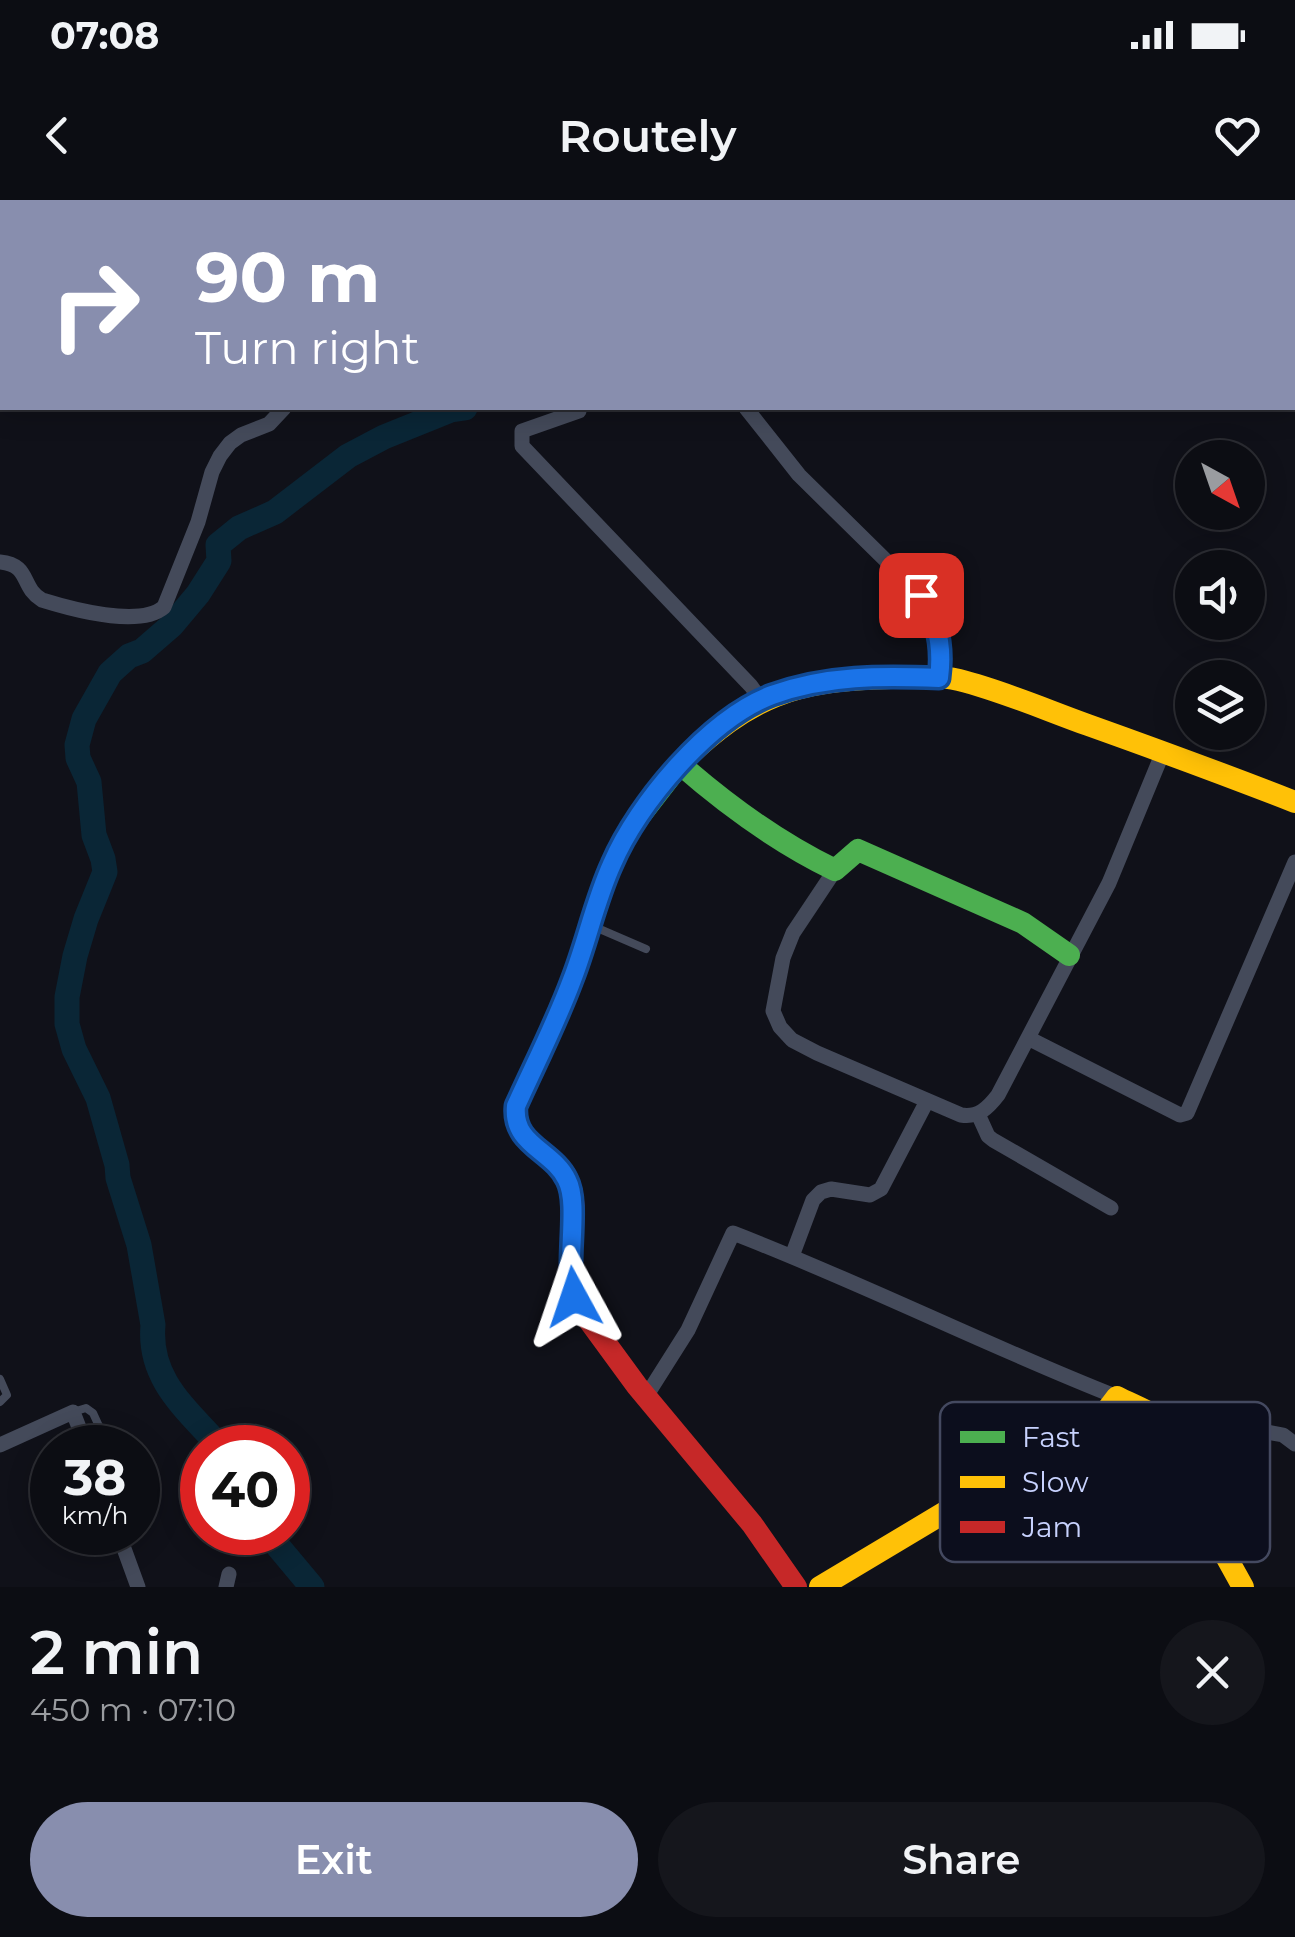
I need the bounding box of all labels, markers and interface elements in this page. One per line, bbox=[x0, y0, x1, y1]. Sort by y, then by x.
text: 07:08 bbox=[50, 12, 159, 59]
icon: back bbox=[30, 108, 85, 163]
text: Routely bbox=[559, 108, 736, 163]
icon: heart bbox=[1210, 108, 1265, 163]
text: 90 m bbox=[195, 234, 380, 320]
icon: right bbox=[30, 240, 160, 370]
text: Turn right bbox=[195, 320, 420, 375]
north arrow bbox=[1175, 440, 1265, 530]
map controls bbox=[1175, 440, 1265, 750]
button: sound bbox=[1175, 550, 1265, 640]
pin bbox=[879, 553, 964, 638]
icon: arrive bbox=[894, 568, 949, 623]
button: layers bbox=[1175, 660, 1265, 750]
position arrow bbox=[522, 1245, 626, 1349]
legend bbox=[940, 1402, 1270, 1562]
text: Fast bbox=[1022, 1420, 1081, 1454]
speed limit sign: 40 bbox=[180, 1425, 310, 1555]
text: 38 bbox=[64, 1447, 126, 1508]
text: Slow bbox=[1022, 1465, 1089, 1499]
text: km/h bbox=[62, 1500, 128, 1530]
text: Jam bbox=[1021, 1510, 1082, 1544]
text: 2 min bbox=[30, 1616, 203, 1689]
button: close bbox=[1160, 1620, 1265, 1725]
text: 450 m · 07:10 bbox=[30, 1690, 236, 1729]
button: Exit bbox=[30, 1802, 638, 1917]
button: Share bbox=[658, 1802, 1265, 1917]

